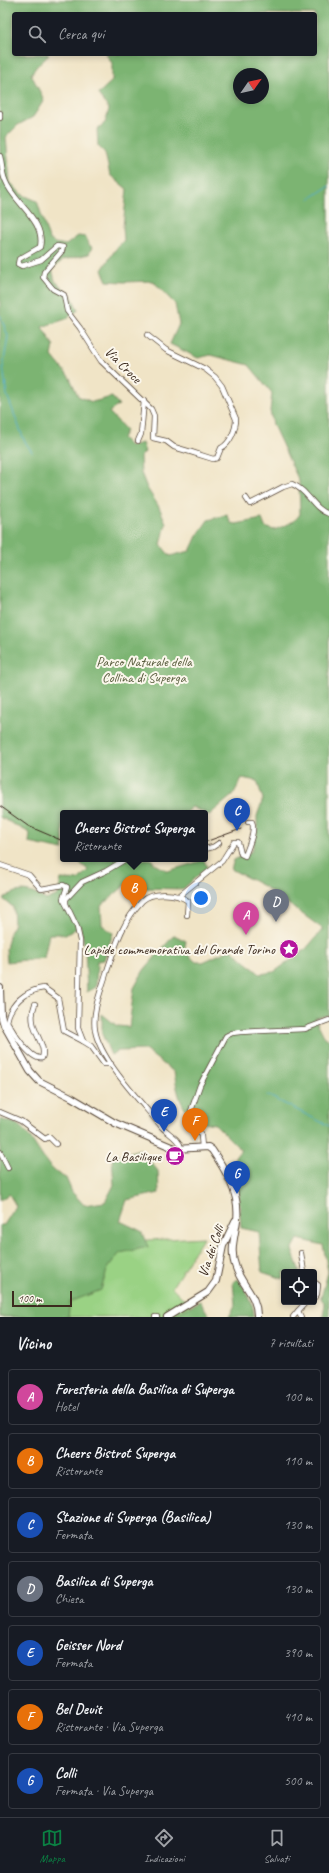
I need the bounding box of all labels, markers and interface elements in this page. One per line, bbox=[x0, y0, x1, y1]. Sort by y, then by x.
search box bbox=[12, 12, 317, 56]
icon: search bbox=[26, 23, 48, 45]
text: Cerca qui bbox=[58, 25, 104, 44]
north arrow bbox=[233, 68, 269, 104]
street label: Via Croce bbox=[101, 343, 146, 388]
park label: Parco Naturale della Collina di Superga bbox=[96, 653, 193, 686]
pin: C bbox=[224, 798, 250, 831]
popup bbox=[60, 810, 208, 862]
text: Cheers Bistrot Superga bbox=[74, 819, 194, 838]
text: Ristorante bbox=[74, 838, 121, 854]
pin: B bbox=[121, 875, 147, 908]
your location bbox=[191, 888, 211, 908]
pin: D bbox=[263, 889, 289, 922]
pin: A bbox=[233, 902, 259, 935]
place icon: Lapide commemorativa del Grande Torino bbox=[278, 938, 300, 960]
place label: Lapide commemorativa del Grande Torino bbox=[84, 941, 276, 958]
pin: E bbox=[151, 1099, 177, 1132]
pin: F bbox=[182, 1108, 208, 1141]
cafe icon: La Basilique bbox=[164, 1145, 186, 1167]
place label: La Basilique bbox=[105, 1148, 162, 1165]
pin: G bbox=[224, 1161, 250, 1194]
street label: Via dei Colli bbox=[194, 1221, 229, 1279]
map controls bbox=[281, 1269, 317, 1305]
button: locate bbox=[281, 1269, 317, 1305]
scale bar bbox=[12, 1289, 72, 1308]
text: 100 m bbox=[18, 1291, 42, 1305]
text: Vicino bbox=[16, 1333, 51, 1354]
text: 7 risultati bbox=[269, 1335, 313, 1351]
text: Foresteria della Basilica di Superga bbox=[55, 1380, 234, 1399]
text: A bbox=[27, 1389, 33, 1405]
text: 100 m bbox=[284, 1389, 312, 1405]
text: Hotel bbox=[55, 1399, 78, 1415]
text: Cheers Bistrot Superga bbox=[55, 1444, 175, 1463]
text: B bbox=[27, 1453, 33, 1469]
text: 110 m bbox=[284, 1453, 312, 1469]
text: Ristorante bbox=[55, 1463, 102, 1479]
text: Stazione di Superga (Basilica) bbox=[55, 1508, 211, 1527]
text: C bbox=[27, 1517, 33, 1533]
text: 130 m bbox=[284, 1517, 312, 1533]
text: Fermata bbox=[55, 1527, 92, 1543]
text: Basilica di Superga bbox=[55, 1572, 153, 1591]
text: D bbox=[26, 1581, 34, 1597]
text: 130 m bbox=[284, 1581, 312, 1597]
text: Chiesa bbox=[55, 1591, 84, 1607]
text: Geisser Nord bbox=[55, 1636, 121, 1655]
text: E bbox=[27, 1645, 33, 1661]
text: 390 m bbox=[284, 1645, 312, 1661]
text: Fermata bbox=[55, 1655, 92, 1671]
text: Bel Deuit bbox=[55, 1700, 102, 1719]
text: F bbox=[27, 1709, 33, 1725]
text: 410 m bbox=[284, 1709, 312, 1725]
text: Ristorante · Via Superga bbox=[55, 1719, 163, 1735]
text: Colli bbox=[55, 1764, 76, 1783]
text: G bbox=[27, 1773, 33, 1789]
text: 500 m bbox=[284, 1773, 312, 1789]
text: Fermata · Via Superga bbox=[55, 1783, 153, 1799]
tab: Mappa bbox=[40, 1827, 65, 1865]
tab: Indicazioni bbox=[144, 1827, 185, 1865]
tab: Salvati bbox=[264, 1827, 289, 1865]

